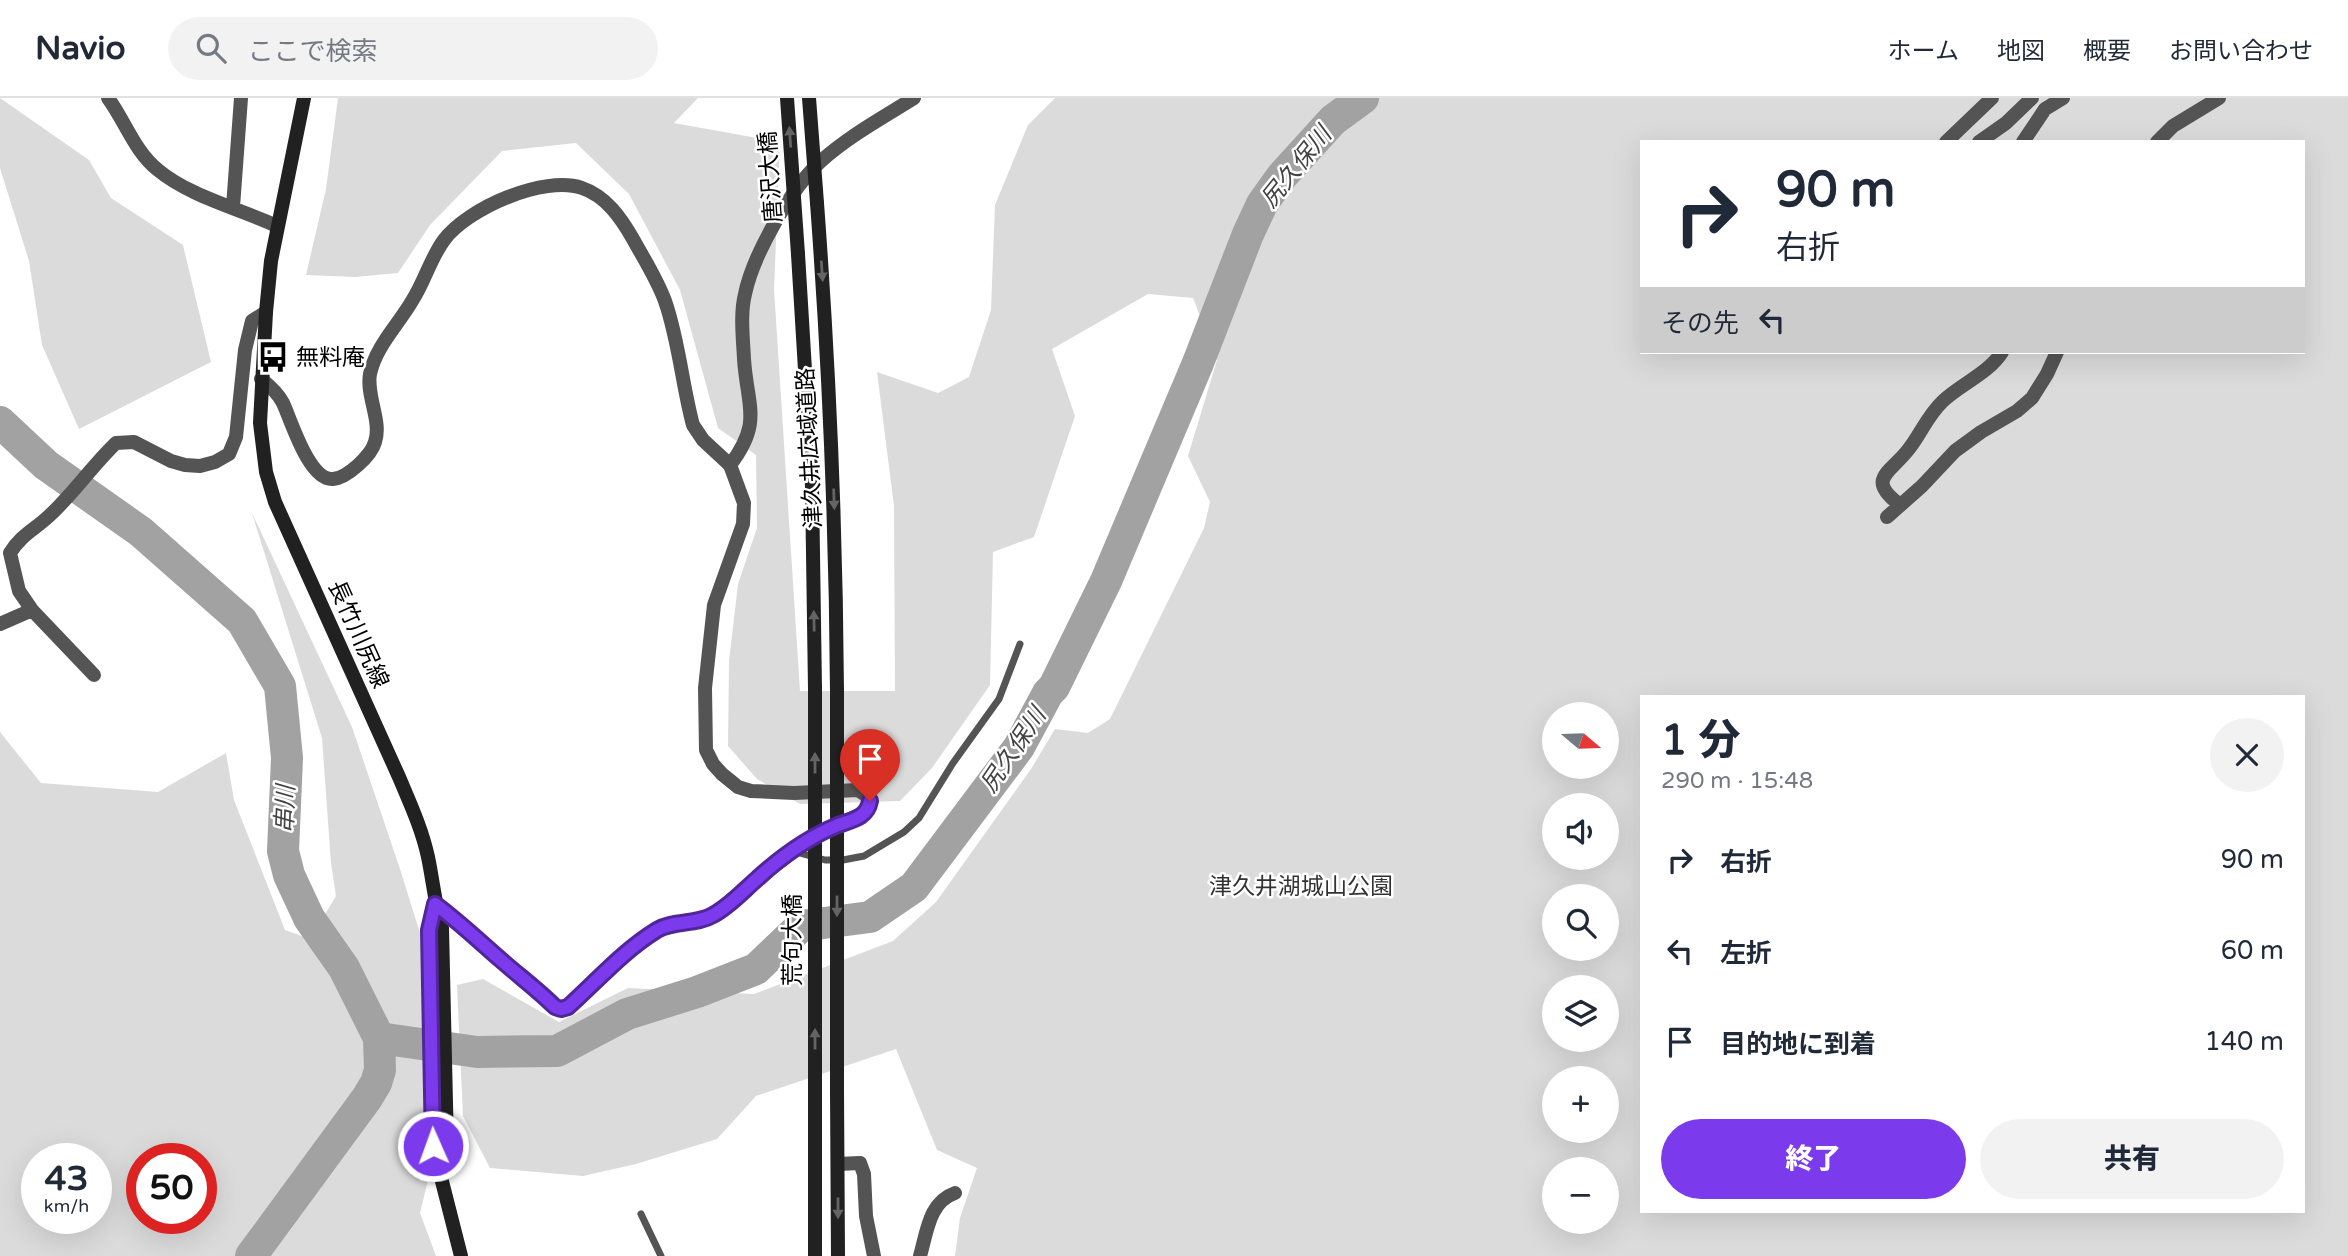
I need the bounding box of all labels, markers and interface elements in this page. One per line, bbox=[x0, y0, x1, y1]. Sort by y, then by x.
search box bbox=[168, 17, 658, 80]
text: Navio bbox=[35, 29, 126, 68]
icon: search bbox=[192, 29, 230, 67]
text: ここで検索 bbox=[248, 36, 378, 67]
text: ホーム bbox=[1888, 37, 1959, 66]
text: 地図 bbox=[1997, 37, 2045, 66]
text: 概要 bbox=[2083, 37, 2131, 66]
text: お問い合わせ bbox=[2169, 37, 2313, 66]
water label: 尻久保川 bbox=[1255, 119, 1340, 214]
one-way arrow bbox=[784, 125, 795, 147]
street label: 唐沢大橋 bbox=[754, 130, 788, 224]
text: 90 m bbox=[1776, 161, 1895, 220]
icon: right bbox=[1661, 168, 1752, 259]
text: 右折 bbox=[1776, 229, 1840, 267]
one-way arrow bbox=[817, 261, 828, 283]
icon: left bbox=[1753, 301, 1791, 339]
text: その先 bbox=[1661, 308, 1739, 339]
bus stop icon: 無料庵 bbox=[256, 340, 290, 374]
place label: 無料庵 bbox=[296, 344, 365, 372]
street label: 津久井広域道路 bbox=[792, 367, 828, 529]
one-way arrow bbox=[829, 488, 840, 510]
street label: 長竹川尻線 bbox=[322, 576, 394, 693]
one-way arrow bbox=[808, 610, 820, 632]
water label: 尻久保川 bbox=[975, 700, 1054, 798]
north arrow bbox=[1542, 702, 1619, 779]
map controls bbox=[1542, 702, 1619, 1234]
text: 1 分 bbox=[1661, 715, 1740, 766]
button: close bbox=[2210, 718, 2284, 792]
pin bbox=[840, 729, 900, 801]
icon: arrive bbox=[851, 740, 889, 778]
one-way arrow bbox=[809, 751, 820, 773]
text: 290 m · 15:48 bbox=[1661, 767, 1813, 795]
water label: 串川 bbox=[270, 782, 301, 834]
button: sound bbox=[1542, 793, 1619, 870]
icon: right bbox=[1661, 841, 1699, 879]
text: 90 m bbox=[2221, 844, 2284, 875]
text: 右折 bbox=[1720, 847, 1772, 878]
park label: 津久井湖城山公園 bbox=[1209, 873, 1393, 901]
button: search bbox=[1542, 884, 1619, 961]
street label: 荒句大橋 bbox=[779, 894, 807, 986]
one-way arrow bbox=[831, 895, 843, 917]
icon: left bbox=[1661, 932, 1699, 970]
text: 60 m bbox=[2221, 935, 2284, 966]
text: 左折 bbox=[1720, 938, 1772, 969]
button: layers bbox=[1542, 975, 1619, 1052]
icon: arrive bbox=[1661, 1023, 1699, 1061]
text: 140 m bbox=[2204, 1026, 2284, 1057]
one-way arrow bbox=[809, 1028, 821, 1050]
text: 目的地に到着 bbox=[1720, 1029, 1876, 1060]
button: + bbox=[1542, 1066, 1619, 1143]
position arrow bbox=[396, 1109, 470, 1183]
button: 終了 bbox=[1661, 1119, 1966, 1199]
button: 共有 bbox=[1980, 1119, 2284, 1199]
speed limit sign: 50 bbox=[126, 1143, 217, 1234]
button: − bbox=[1542, 1157, 1619, 1234]
text: 43 bbox=[45, 1158, 88, 1200]
text: km/h bbox=[44, 1195, 89, 1217]
one-way arrow bbox=[832, 1198, 844, 1220]

